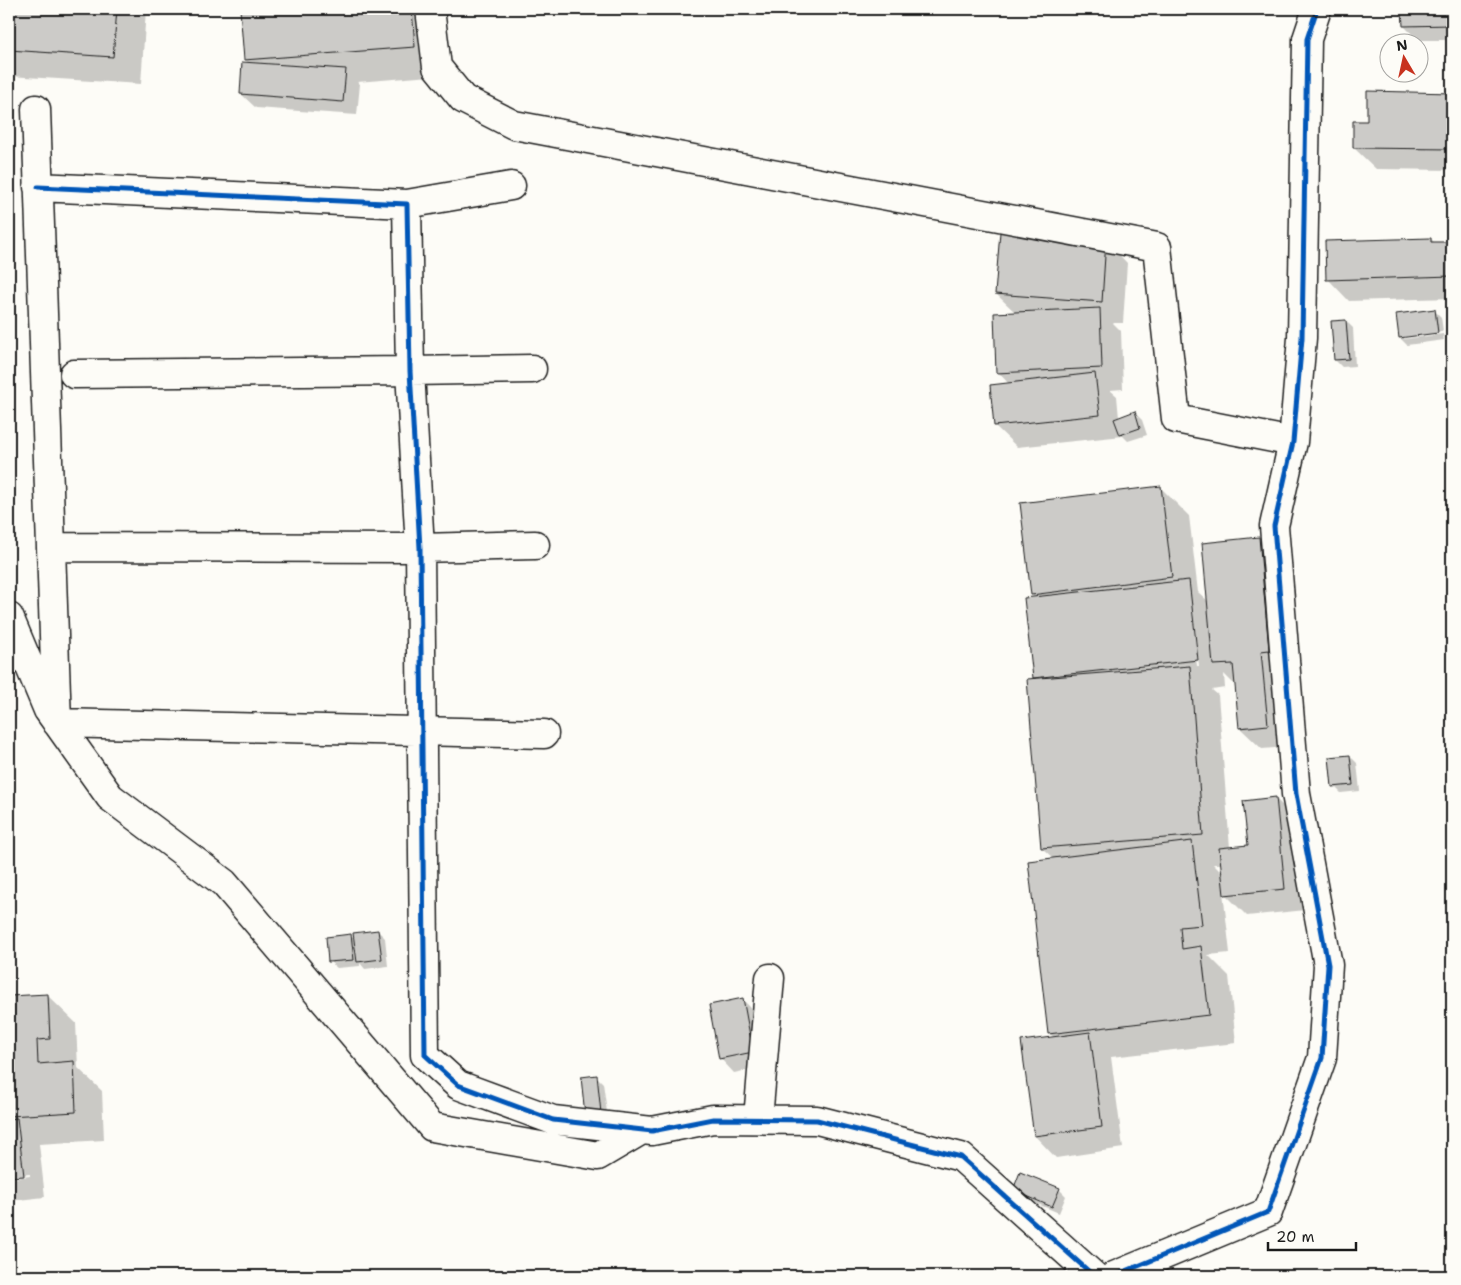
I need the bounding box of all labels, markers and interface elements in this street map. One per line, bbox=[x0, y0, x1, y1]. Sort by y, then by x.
north arrow bbox=[1378, 32, 1428, 82]
text: N bbox=[1395, 35, 1409, 55]
scale bar bbox=[1268, 1220, 1356, 1252]
text: 20 m bbox=[1276, 1227, 1315, 1247]

